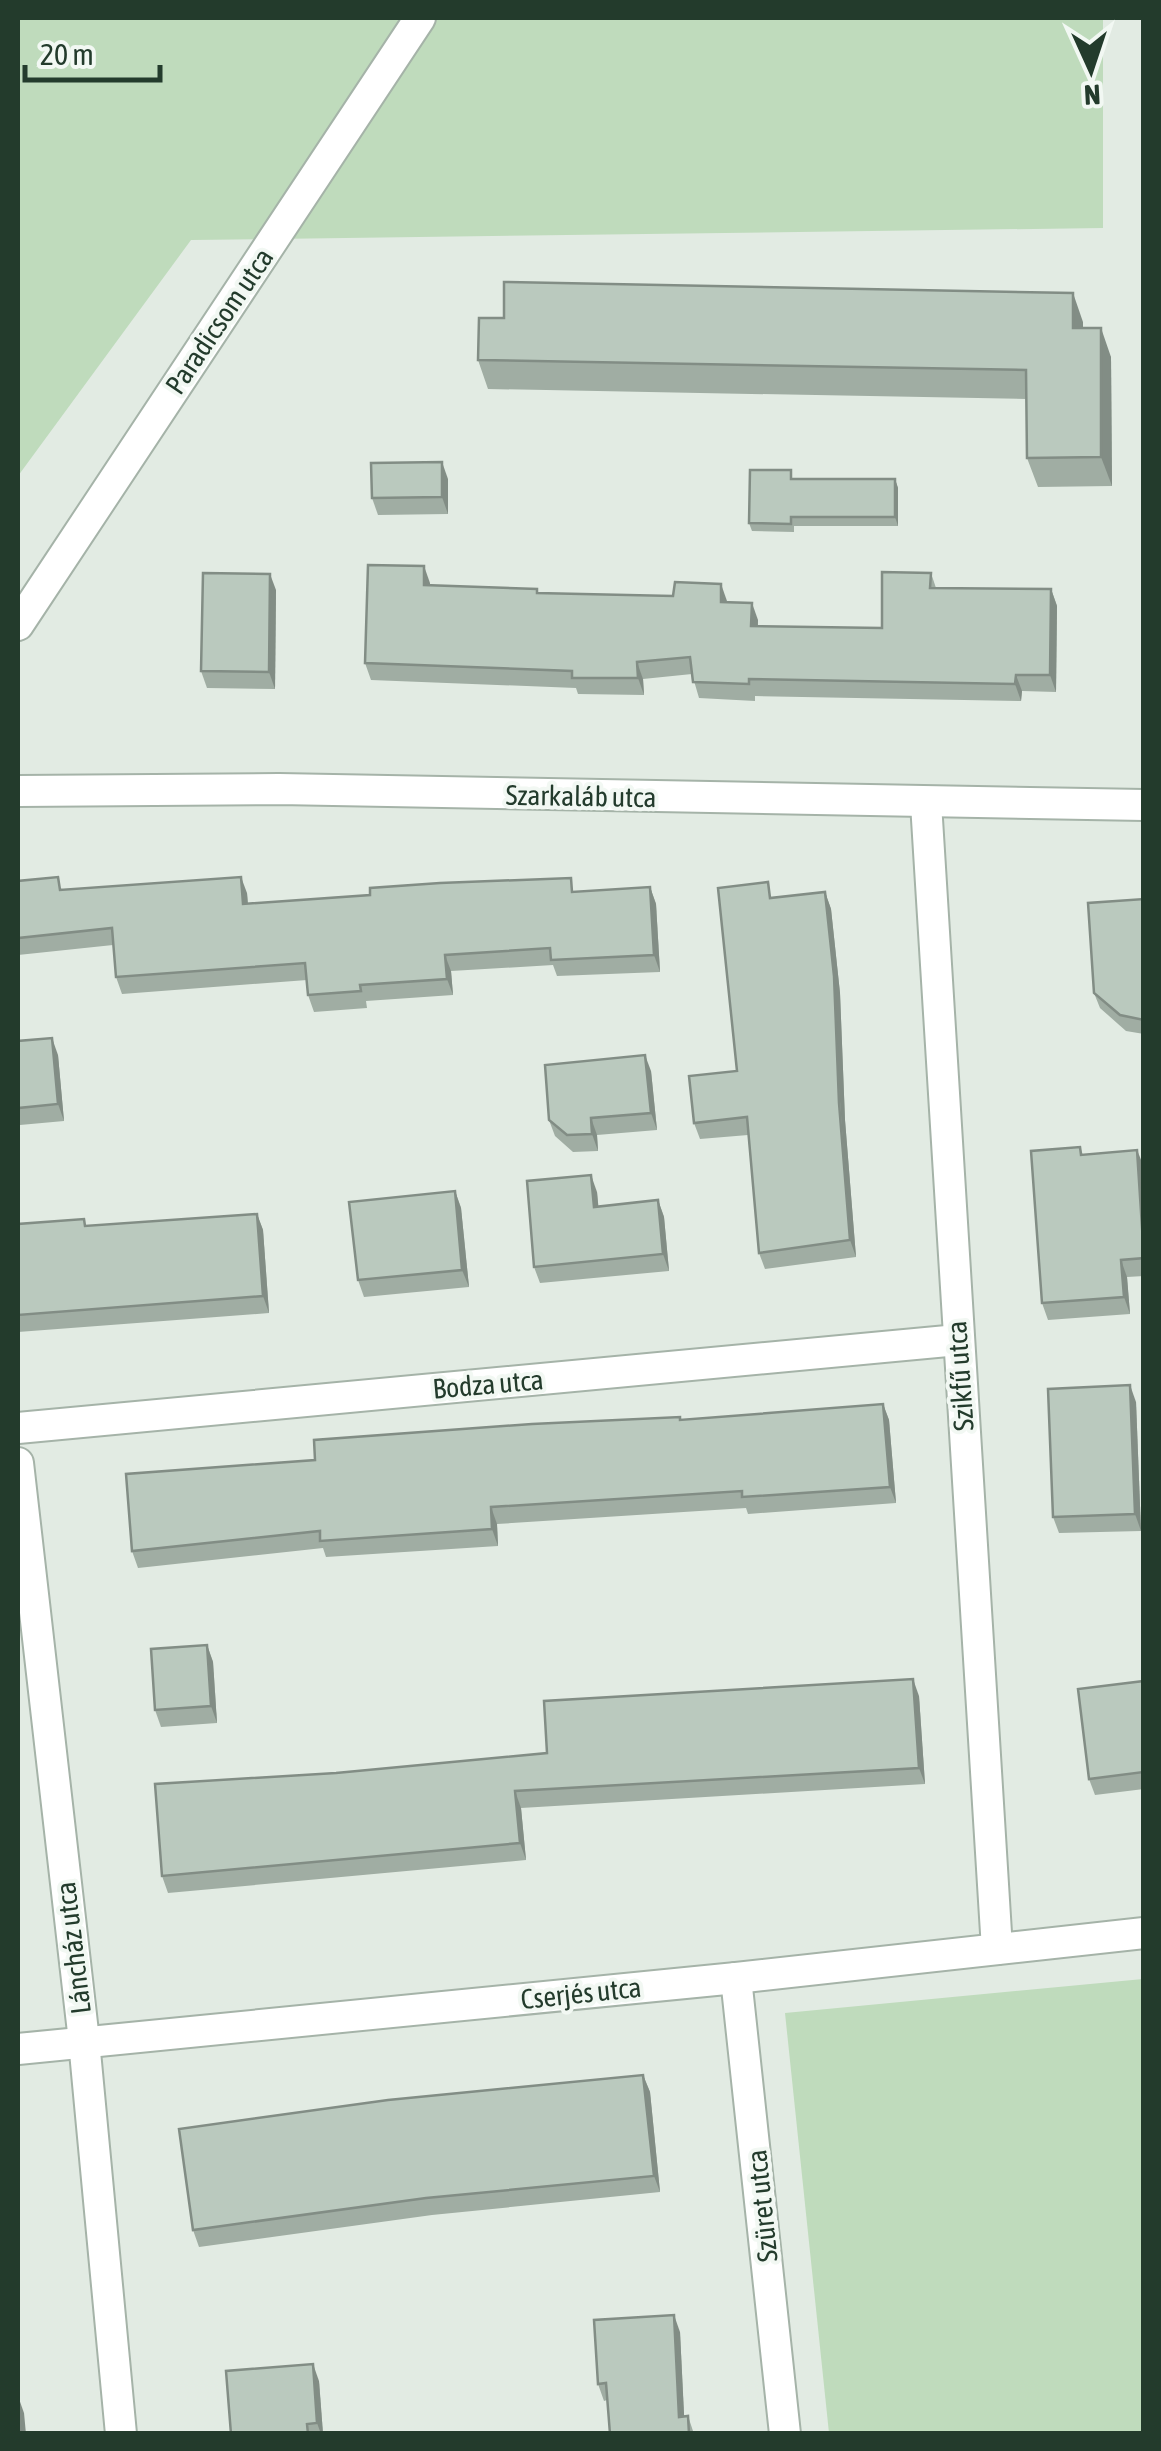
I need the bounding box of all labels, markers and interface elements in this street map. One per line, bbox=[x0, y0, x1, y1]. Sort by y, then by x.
scale bar bbox=[25, 20, 160, 82]
north arrow bbox=[1041, 20, 1141, 120]
text: 20 m bbox=[40, 37, 94, 71]
text: N bbox=[1083, 79, 1101, 111]
street label: Paradicsom utca bbox=[159, 242, 279, 400]
street label: Szarkaláb utca bbox=[505, 779, 657, 813]
street label: Szikfű utca bbox=[940, 1320, 980, 1432]
street label: Bodza utca bbox=[431, 1363, 545, 1405]
street label: Láncház utca bbox=[49, 1880, 97, 2016]
street label: Cserjés utca bbox=[519, 1971, 643, 2015]
street label: Szüret utca bbox=[740, 2148, 784, 2264]

